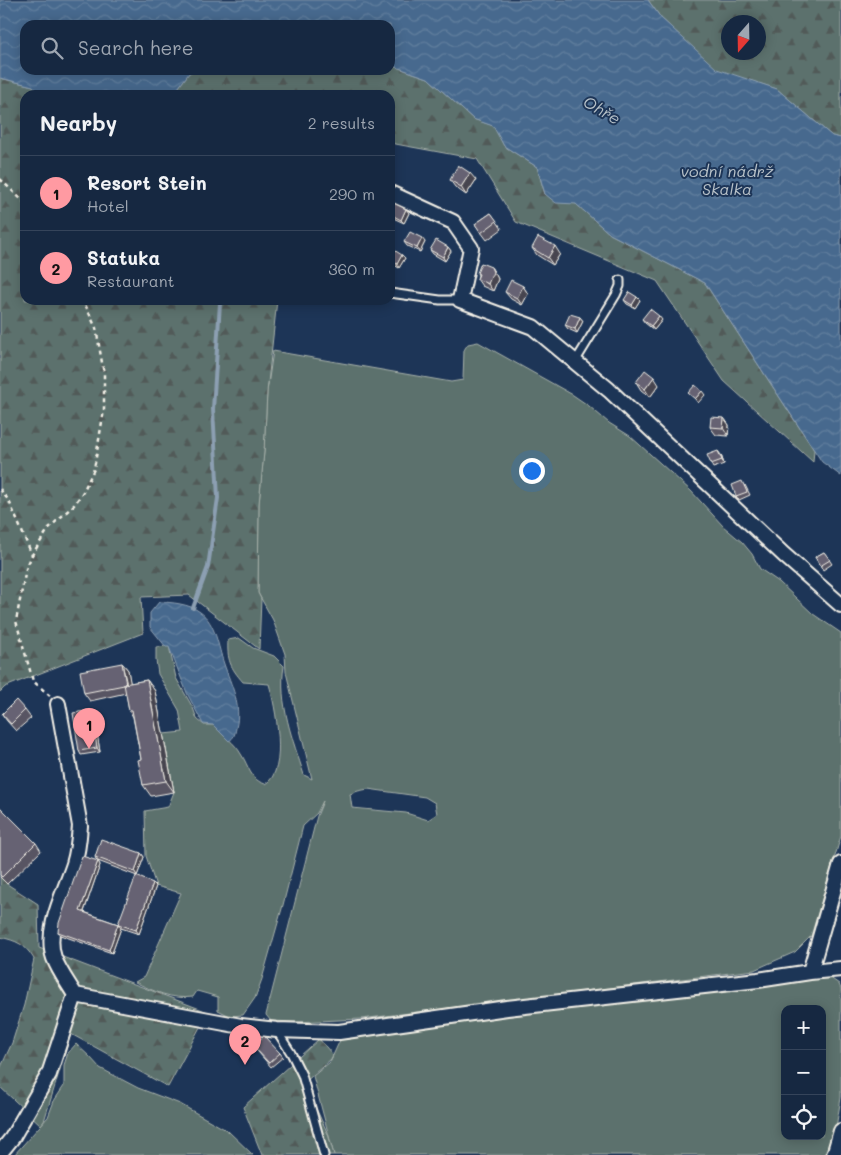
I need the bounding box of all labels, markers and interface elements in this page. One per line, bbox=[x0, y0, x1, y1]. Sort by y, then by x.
north arrow bbox=[721, 15, 766, 60]
search box bbox=[20, 20, 395, 75]
icon: search bbox=[38, 34, 66, 62]
text: Search here bbox=[78, 35, 194, 60]
water label: Ohře bbox=[580, 91, 625, 129]
text: Nearby bbox=[40, 109, 117, 136]
text: 2 results bbox=[308, 112, 375, 133]
water label: vodní nádrž Skalka bbox=[680, 160, 774, 199]
text: Resort Stein bbox=[87, 170, 207, 195]
text: 1 bbox=[52, 183, 60, 204]
text: 290 m bbox=[329, 183, 375, 204]
text: Hotel bbox=[87, 195, 129, 216]
text: Statuka bbox=[87, 245, 160, 270]
text: 2 bbox=[52, 258, 60, 279]
text: 360 m bbox=[328, 258, 375, 279]
text: Restaurant bbox=[87, 270, 175, 291]
your location bbox=[519, 458, 545, 484]
pin: 1 bbox=[73, 708, 105, 749]
map controls bbox=[781, 1005, 826, 1140]
button: + bbox=[781, 1005, 826, 1050]
pin: 2 bbox=[229, 1024, 261, 1065]
button: − bbox=[781, 1050, 826, 1095]
button: locate bbox=[781, 1095, 826, 1140]

